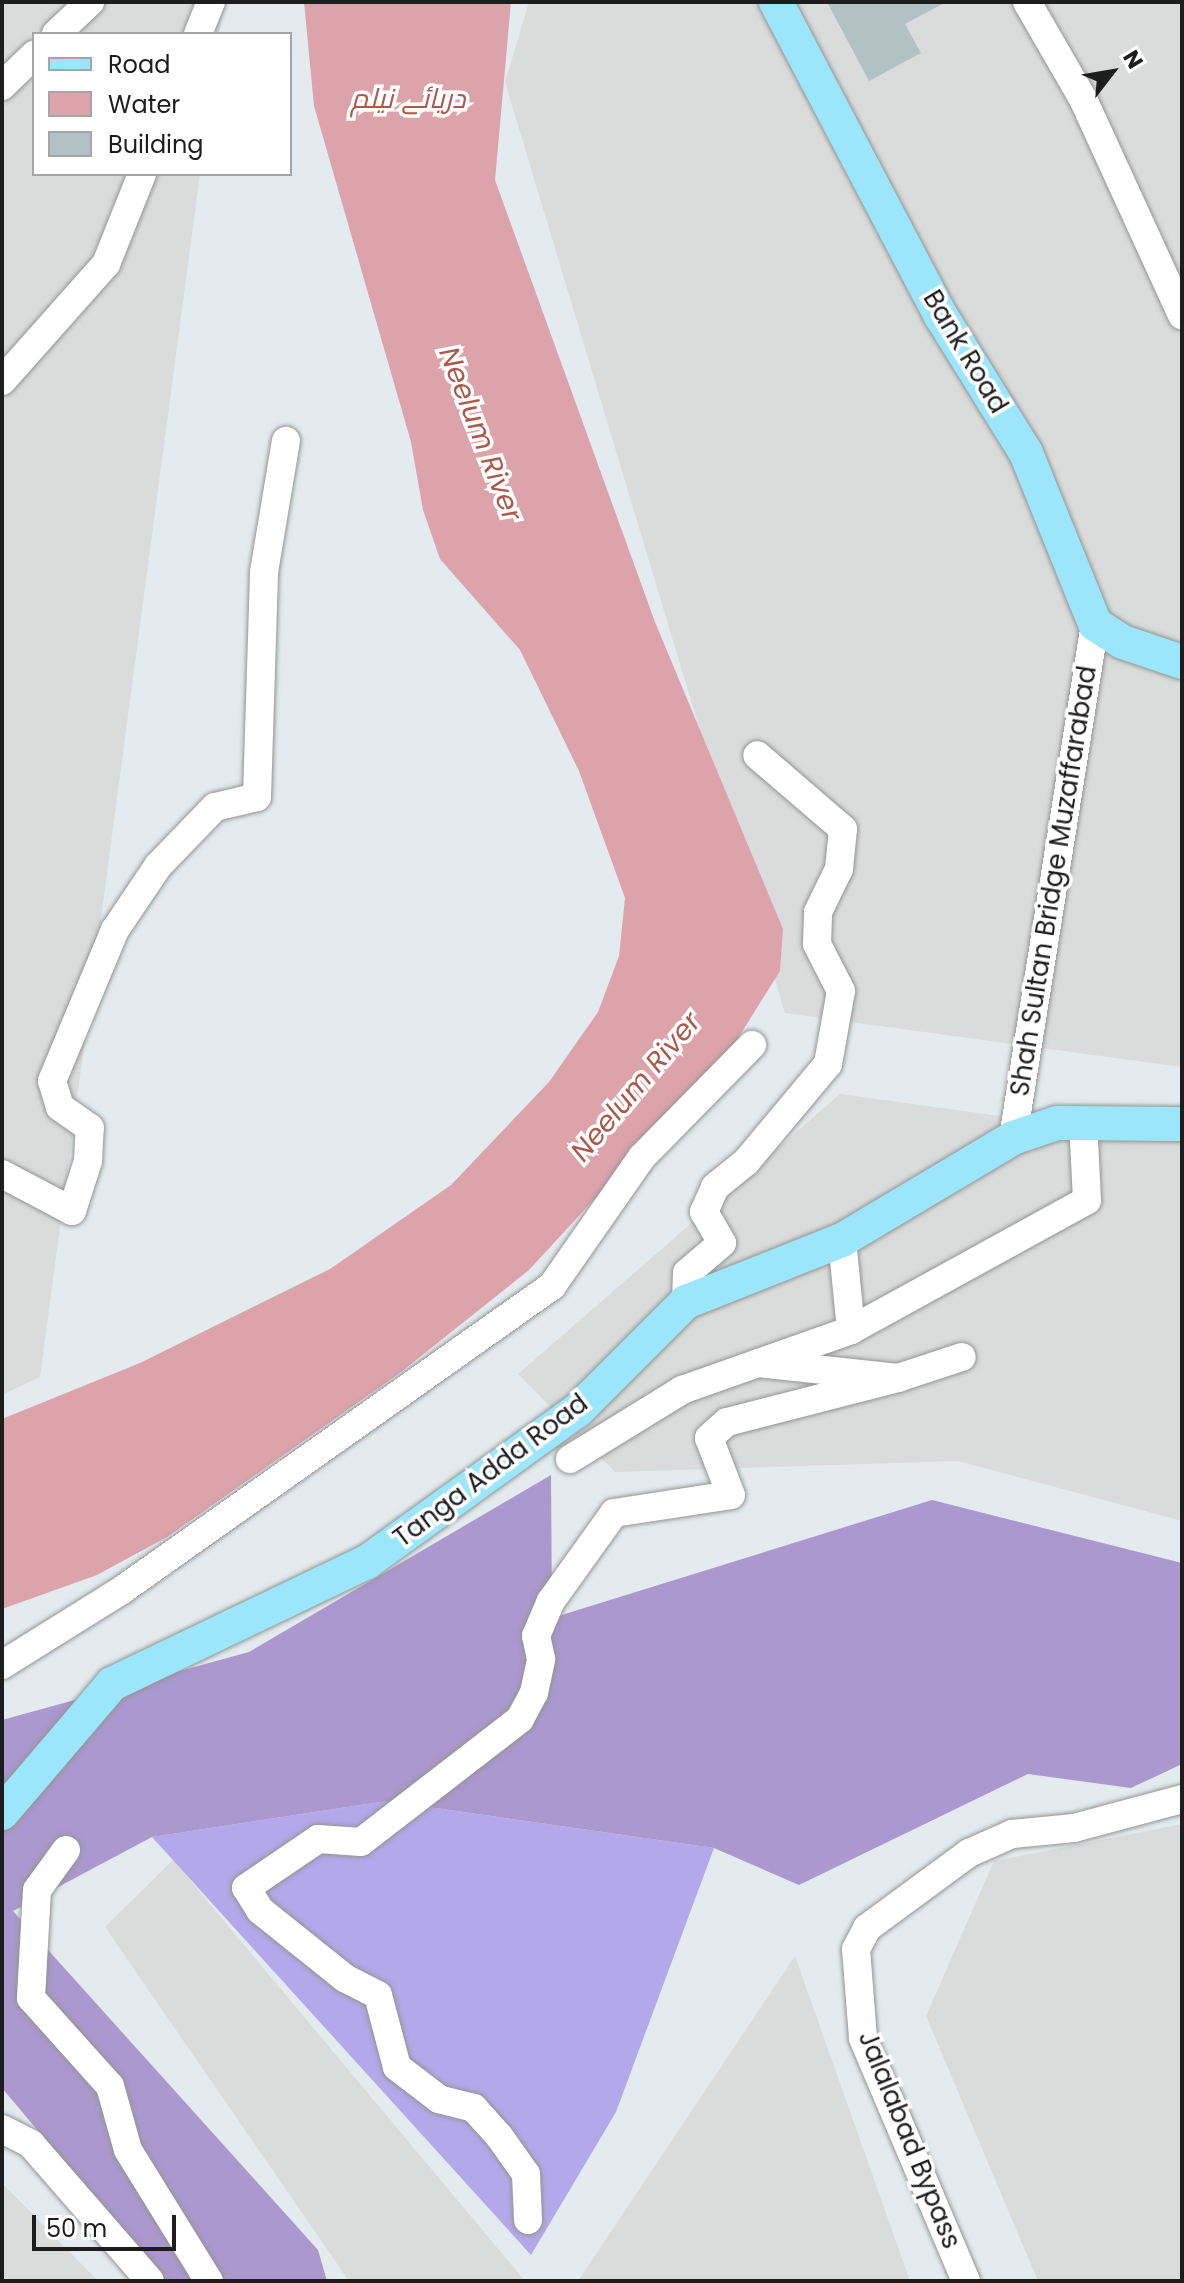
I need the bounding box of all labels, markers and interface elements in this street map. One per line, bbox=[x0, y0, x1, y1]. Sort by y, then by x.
legend bbox=[32, 32, 292, 176]
north arrow bbox=[1072, 32, 1152, 112]
text: N bbox=[1115, 44, 1151, 74]
text: Road bbox=[108, 48, 170, 81]
water label: دریائے نیلم bbox=[351, 82, 465, 116]
text: Water bbox=[108, 88, 180, 121]
text: Building bbox=[108, 128, 204, 161]
street label: Bank Road bbox=[916, 285, 1014, 419]
water label: Neelum River bbox=[431, 342, 529, 526]
street label: Shah Sultan Bridge Muzaffarabad bbox=[1005, 664, 1103, 1098]
water label: Neelum River bbox=[564, 1006, 708, 1168]
street label: Tanga Adda Road bbox=[388, 1388, 594, 1554]
street label: Jalalabad Bypass bbox=[851, 2027, 967, 2253]
scale bar bbox=[36, 2199, 180, 2249]
text: 50 m bbox=[46, 2212, 107, 2245]

